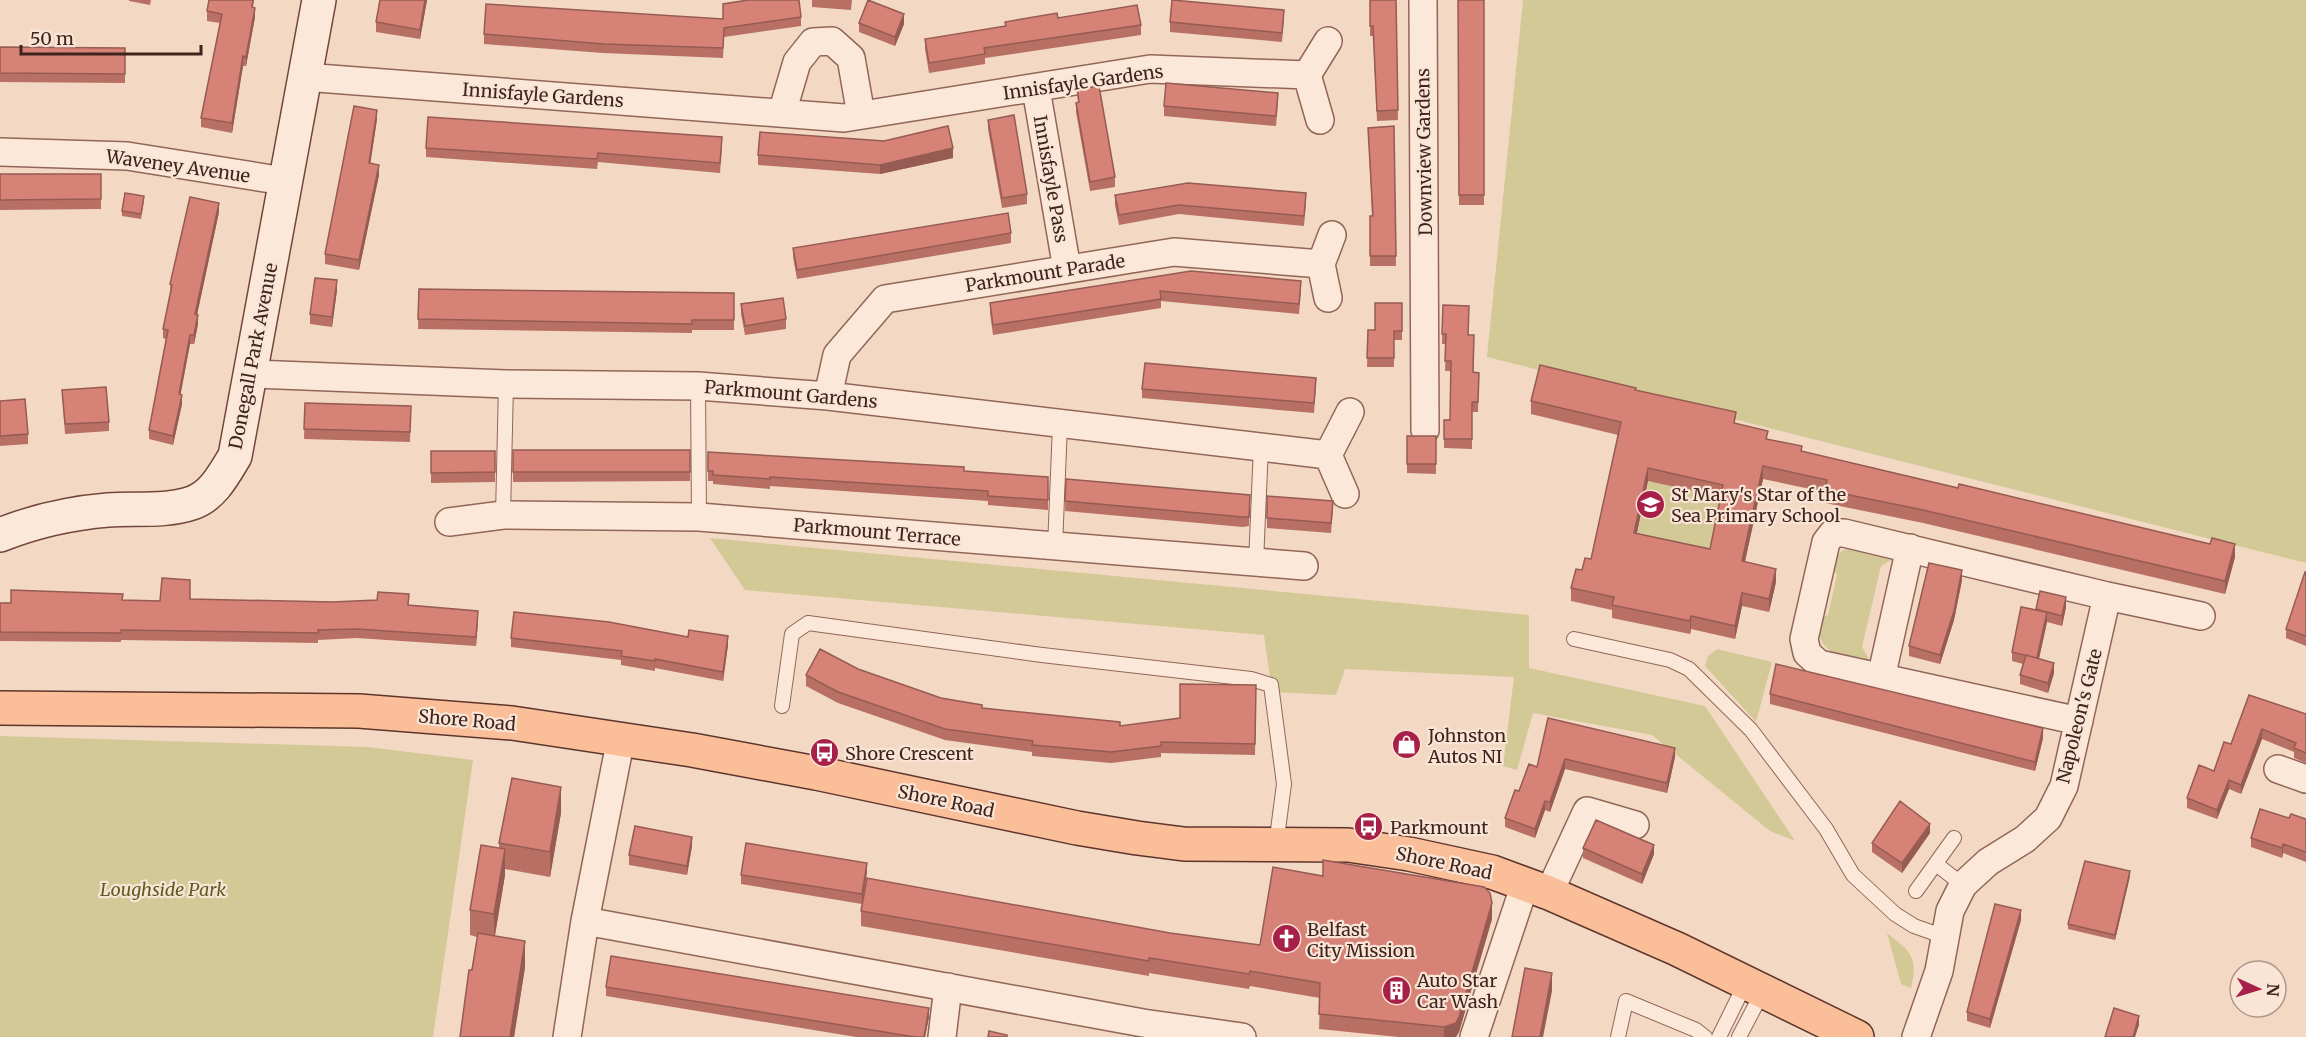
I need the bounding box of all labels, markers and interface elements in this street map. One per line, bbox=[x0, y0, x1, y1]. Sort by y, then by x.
scale bar bbox=[21, 18, 201, 56]
text: 50 m bbox=[30, 27, 74, 50]
street label: Innisfayle Gardens bbox=[1001, 59, 1165, 105]
street label: Downview Gardens bbox=[1411, 68, 1437, 236]
street label: Innisfayle Gardens bbox=[462, 78, 625, 112]
street label: Innisfayle Pass bbox=[1028, 113, 1074, 245]
street label: Waveney Avenue bbox=[103, 144, 252, 188]
street label: Parkmount Parade bbox=[963, 249, 1127, 297]
street label: Donegall Park Avenue bbox=[224, 261, 282, 451]
street label: Parkmount Gardens bbox=[703, 375, 879, 413]
place label: St Mary's Star of the Sea Primary School bbox=[1671, 483, 1846, 527]
school or university icon: St Mary's Star of the Sea Primary School bbox=[1634, 488, 1666, 520]
street label: Parkmount Terrace bbox=[792, 513, 962, 551]
street label: Napoleon's Gate bbox=[2051, 646, 2107, 786]
street label: Shore Road bbox=[417, 704, 517, 736]
place label: Johnston Autos NI bbox=[1427, 724, 1506, 768]
shop icon: Johnston Autos NI bbox=[1391, 729, 1423, 761]
bus stop icon: Shore Crescent bbox=[808, 737, 840, 769]
place label: Shore Crescent bbox=[845, 742, 974, 765]
street label: Shore Road bbox=[896, 780, 996, 822]
bus stop icon: Parkmount bbox=[1353, 811, 1385, 843]
place label: Parkmount bbox=[1390, 816, 1488, 839]
street label: Shore Road bbox=[1394, 842, 1494, 884]
park label: Loughside Park bbox=[100, 878, 226, 901]
place label: Belfast City Mission bbox=[1307, 918, 1415, 962]
church icon: Belfast City Mission bbox=[1270, 923, 1302, 955]
north arrow bbox=[2228, 959, 2288, 1019]
place label: Auto Star Car Wash bbox=[1416, 969, 1498, 1013]
building icon: Auto Star Car Wash bbox=[1380, 974, 1412, 1006]
text: N bbox=[2263, 983, 2283, 997]

